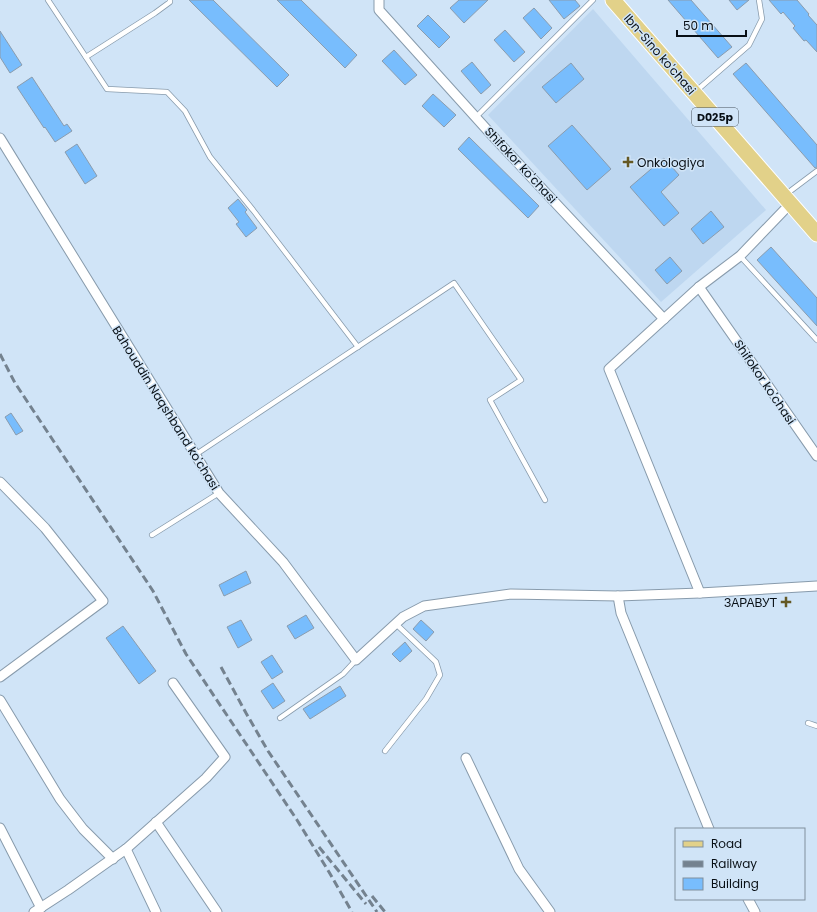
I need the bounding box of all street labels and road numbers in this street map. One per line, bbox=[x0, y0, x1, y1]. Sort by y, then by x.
street label: Ibn-Sino ko'chasi bbox=[620, 10, 700, 98]
road number: D025p bbox=[692, 108, 738, 126]
street label: Shifokor ko'chasi bbox=[481, 123, 561, 207]
street label: Bahouddin Naqshband ko'chasi bbox=[108, 323, 224, 493]
street label: Shifokor ko'chasi bbox=[730, 336, 800, 428]

